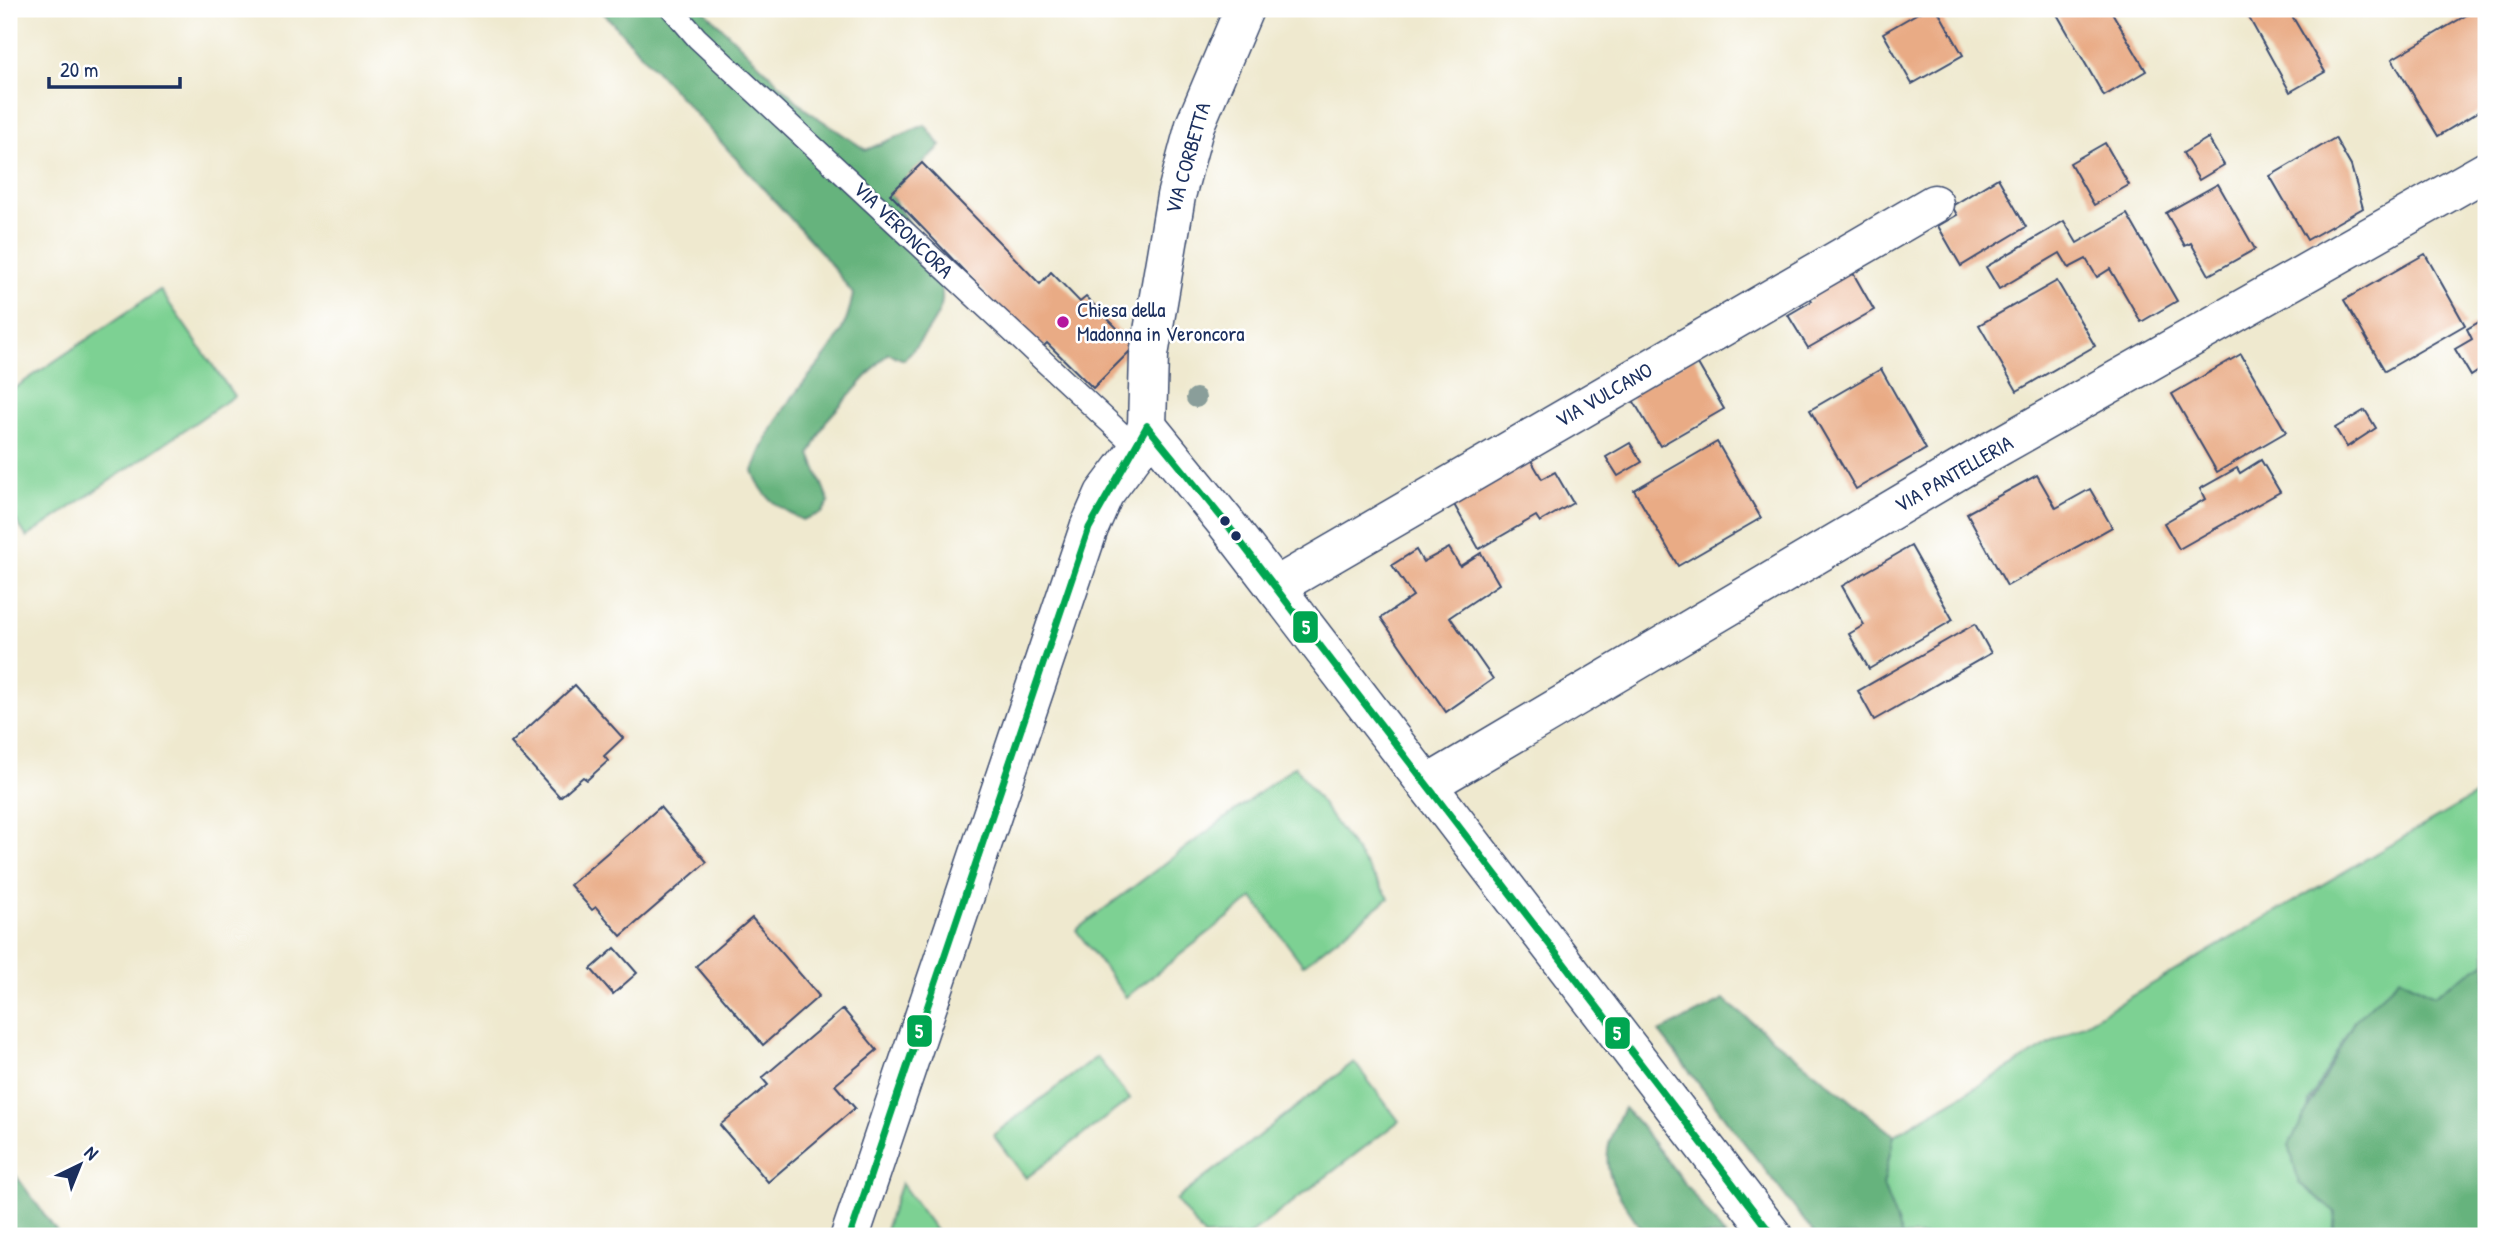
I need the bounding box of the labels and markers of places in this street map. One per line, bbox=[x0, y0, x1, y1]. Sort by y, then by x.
place label: Chiesa della Madonna in Veroncora bbox=[1077, 295, 1245, 348]
marker: Chiesa della Madonna in Veroncora bbox=[1055, 314, 1071, 330]
unlabelled marker bbox=[1218, 514, 1232, 528]
unlabelled marker bbox=[1229, 529, 1243, 543]

